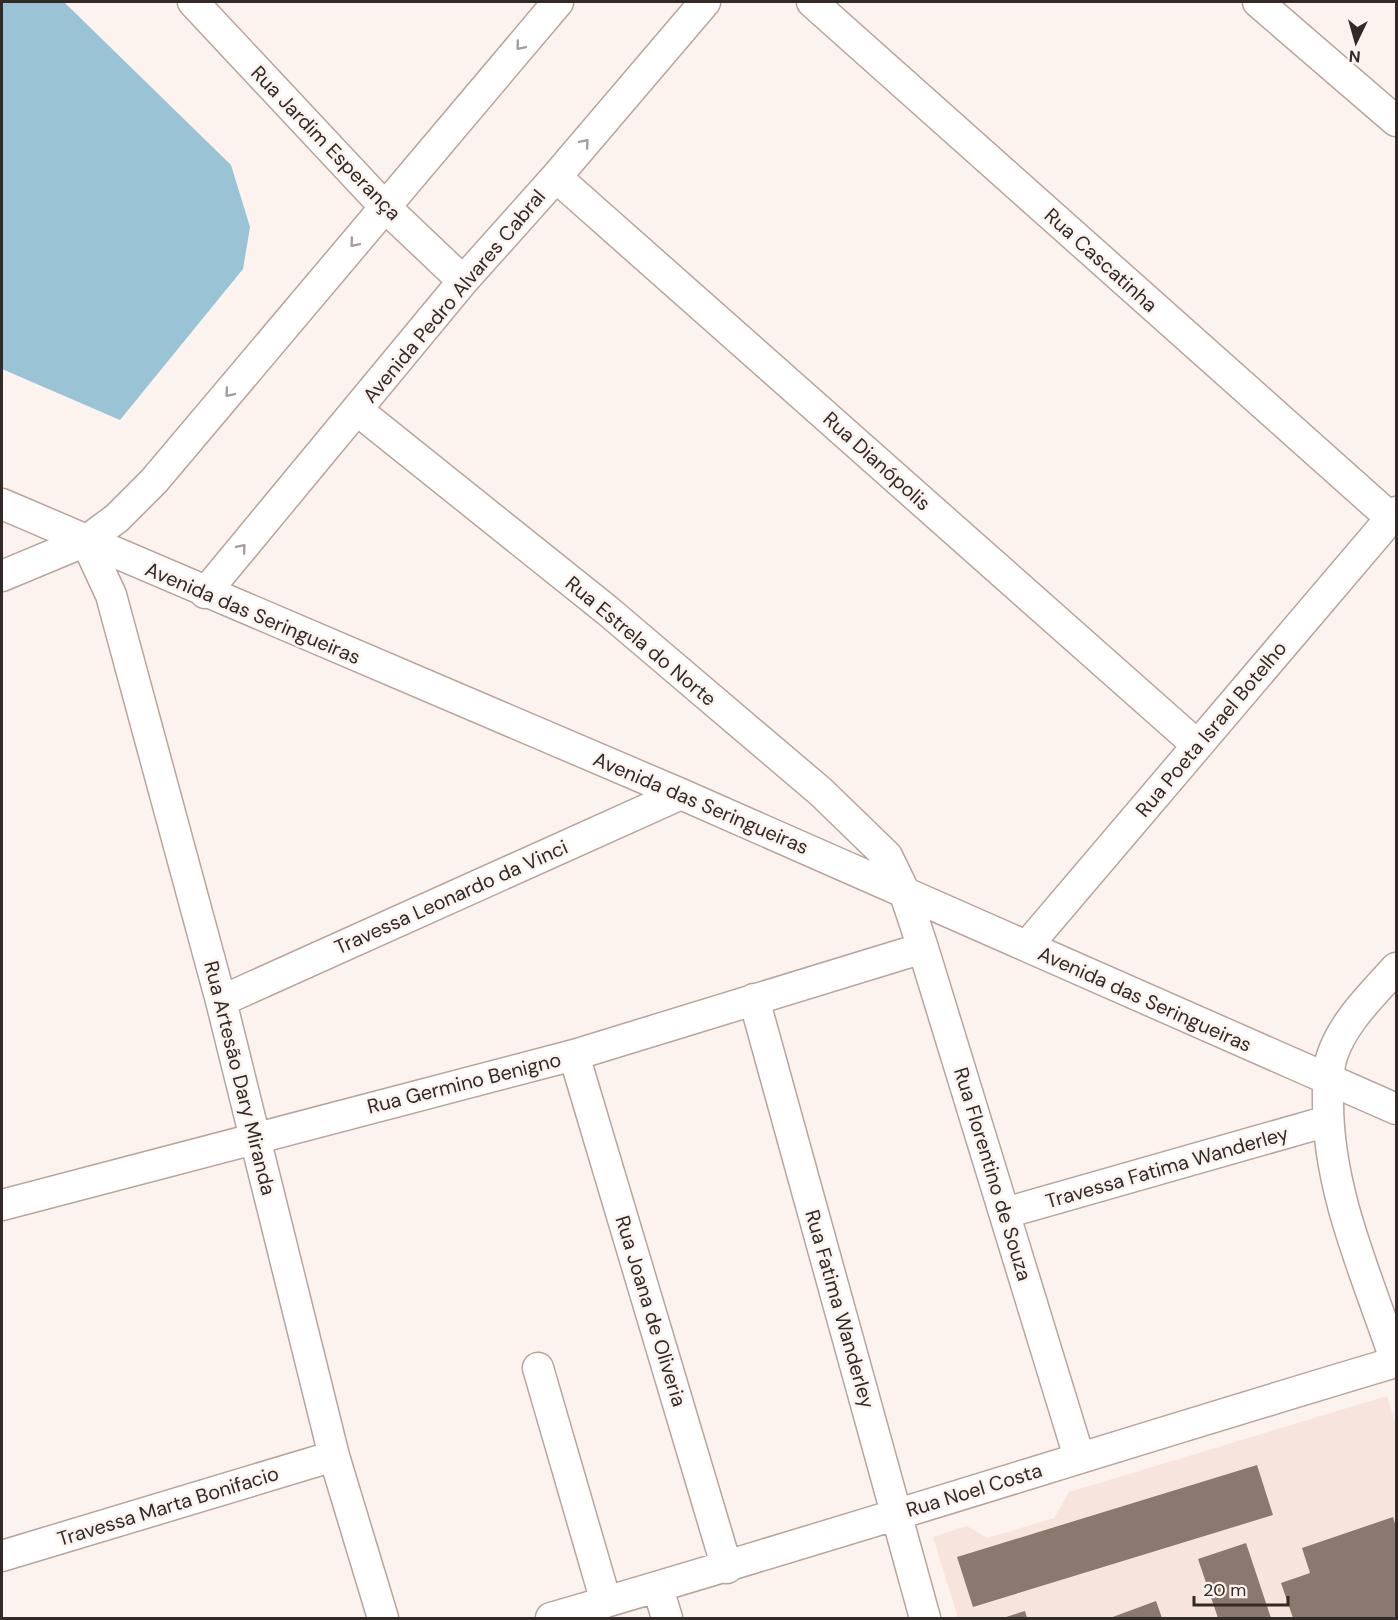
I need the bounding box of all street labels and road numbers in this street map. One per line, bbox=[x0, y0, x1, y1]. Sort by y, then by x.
street label: Rua Jardim Esperança bbox=[245, 60, 407, 226]
street label: Avenida Pedro Alvares Cabral bbox=[357, 184, 551, 408]
street label: Rua Cascatinha bbox=[1039, 202, 1163, 318]
street label: Rua Dianópolis bbox=[818, 406, 936, 516]
street label: Avenida das Seringueiras bbox=[142, 556, 364, 670]
street label: Rua Estrela do Norte bbox=[560, 570, 722, 712]
street label: Rua Poeta Israel Botelho bbox=[1130, 636, 1292, 822]
street label: Avenida das Seringueiras bbox=[590, 746, 812, 860]
street label: Travessa Leonardo da Vinci bbox=[330, 834, 572, 960]
street label: Avenida das Seringueiras bbox=[1034, 940, 1256, 1058]
street label: Rua Artesão Dary Miranda bbox=[198, 958, 282, 1198]
street label: Rua Germino Benigno bbox=[364, 1046, 564, 1120]
street label: Rua Florentino de Souza bbox=[948, 1064, 1038, 1284]
street label: Travessa Fatima Wanderley bbox=[1043, 1120, 1291, 1214]
street label: Rua Fatima Wanderley bbox=[799, 1207, 881, 1411]
street label: Rua Joana de Oliveria bbox=[610, 1212, 692, 1410]
street label: Rua Noel Costa bbox=[903, 1457, 1045, 1523]
street label: Travessa Marta Bonifacio bbox=[54, 1460, 282, 1552]

